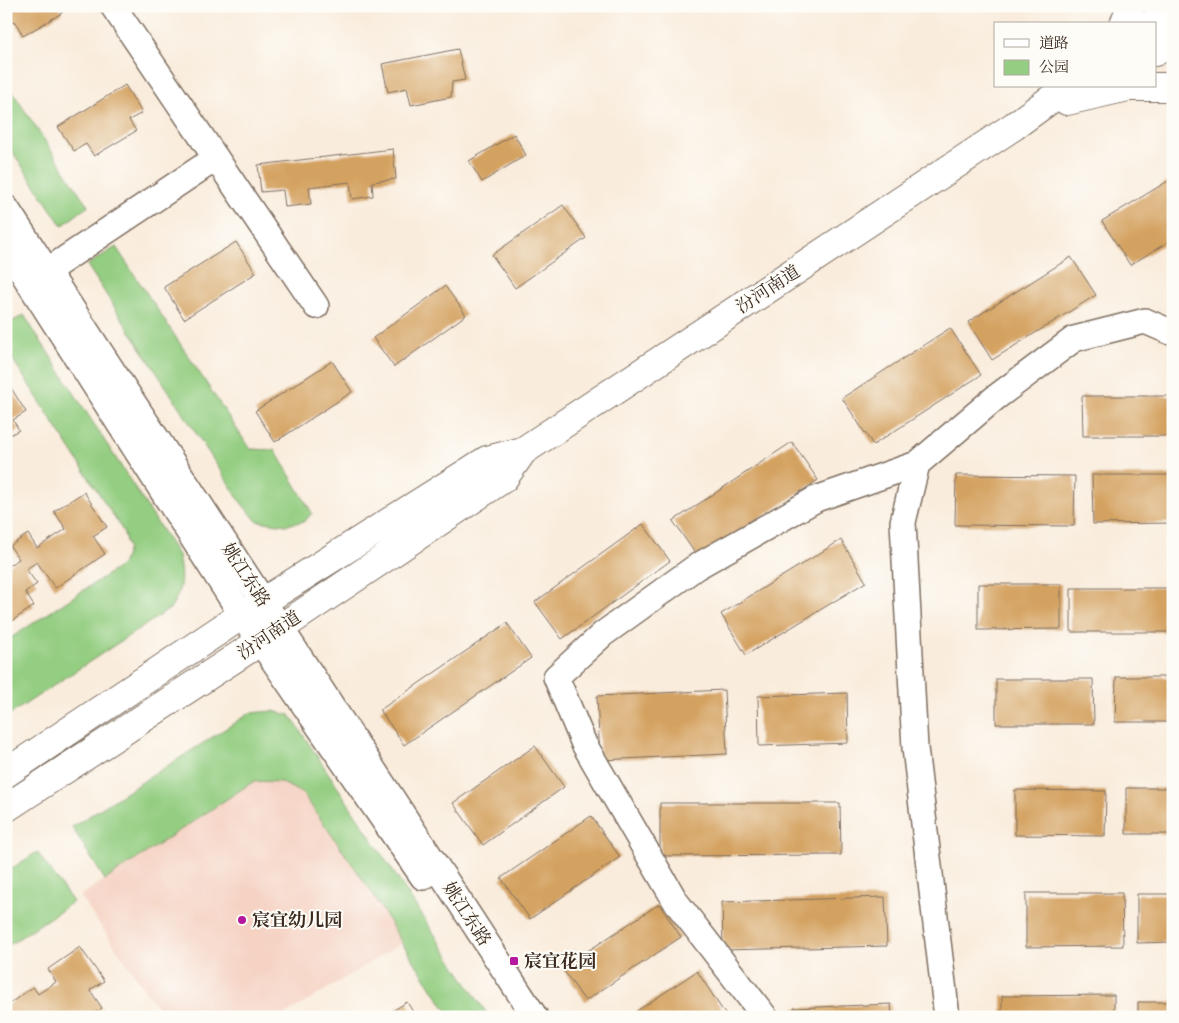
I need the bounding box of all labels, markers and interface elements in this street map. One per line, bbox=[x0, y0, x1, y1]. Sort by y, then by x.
legend bbox=[994, 22, 1156, 88]
text: 道路 bbox=[1039, 34, 1069, 55]
text: 公园 bbox=[1039, 58, 1069, 79]
street label: 汾河南道 bbox=[732, 260, 806, 320]
street label: 姚江东路 bbox=[215, 539, 275, 613]
street label: 汾河南道 bbox=[233, 606, 307, 667]
street label: 姚江东路 bbox=[436, 878, 496, 952]
place label: 宸宜幼儿园 bbox=[252, 909, 342, 934]
marker: 宸宜幼儿园 bbox=[236, 914, 248, 926]
place label: 宸宜花园 bbox=[524, 950, 596, 975]
marker: 宸宜花园 bbox=[508, 955, 520, 967]

